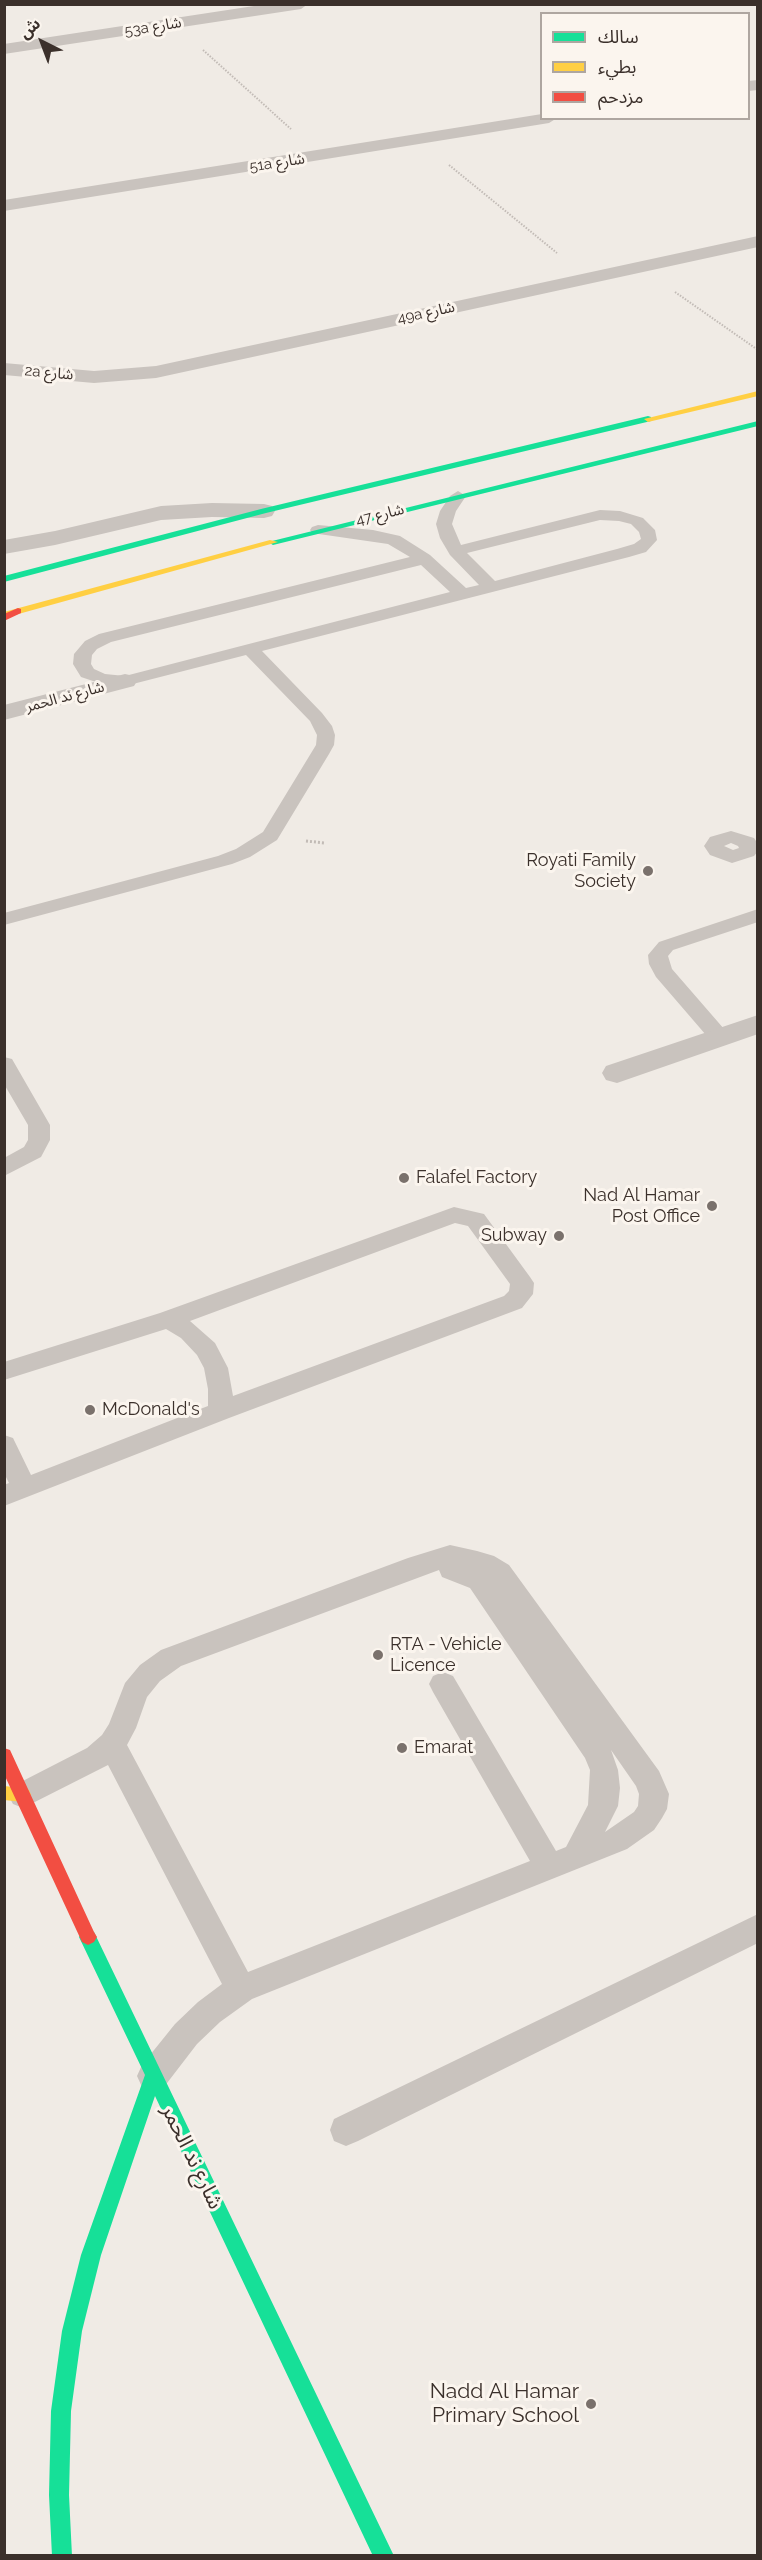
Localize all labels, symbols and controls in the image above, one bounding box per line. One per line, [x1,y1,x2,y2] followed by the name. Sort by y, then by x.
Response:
[12,12,72,72] north arrow
[540,12,750,120] legend
[15,14,44,43] text: ش
[123,14,183,40] street label: 53a شارع
[598,26,639,47] text: سالك
[598,56,636,77] text: بطيء
[598,86,643,107] text: مزدحم
[248,150,306,176] street label: 51a شارع
[396,298,456,328] street label: 49a شارع
[24,362,74,384] street label: 2a شارع
[354,500,406,530] street label: شارع 47
[24,678,106,716] street label: شارع ند الحمر
[526,850,636,892] place label: Royati Family Society
[641,864,655,878] marker: Royati Family Society
[416,1167,537,1189] place label: Falafel Factory
[397,1171,411,1185] marker: Falafel Factory
[583,1185,700,1228] place label: Nad Al Hamar Post Office
[705,1199,719,1213] marker: Nad Al Hamar Post Office
[481,1225,547,1247] place label: Subway
[552,1229,566,1243] marker: Subway
[102,1399,200,1421] place label: McDonald's
[83,1403,97,1417] marker: McDonald's
[390,1634,502,1676] place label: RTA - Vehicle Licence
[371,1648,385,1662] marker: RTA - Vehicle Licence
[414,1737,473,1759] place label: Emarat
[395,1741,409,1755] marker: Emarat
[156,2101,228,2213] street label: شارع ند الحمر
[430,2379,579,2429] place label: Nadd Al Hamar Primary School
[584,2397,598,2411] marker: Nadd Al Hamar Primary School

